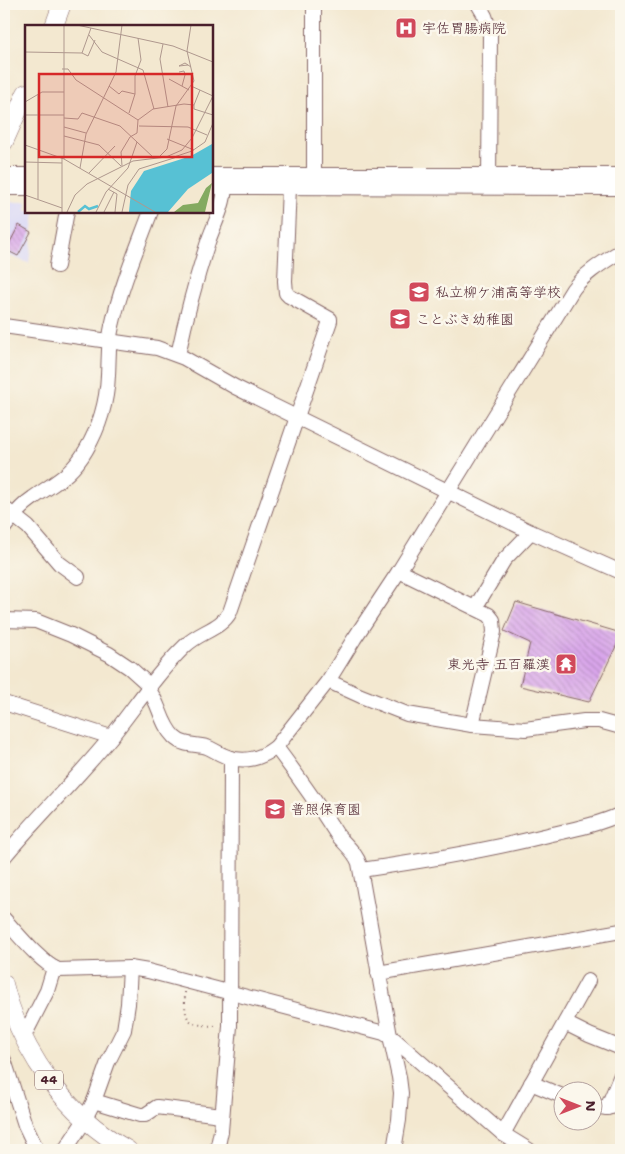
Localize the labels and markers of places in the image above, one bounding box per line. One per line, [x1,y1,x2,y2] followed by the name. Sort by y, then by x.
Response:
[394,16,418,40] hospital icon: 宇佐胃腸病院
[422,19,506,37] place label: 宇佐胃腸病院
[407,280,431,304] school or university icon: 私立柳ケ浦高等学校
[435,283,561,301] place label: 私立柳ケ浦高等学校
[388,307,412,331] school or university icon: ことぶき幼稚園
[416,310,514,328] place label: ことぶき幼稚園
[554,652,578,676] temple icon: 東光寺 五百羅漢
[447,655,550,673] place label: 東光寺 五百羅漢
[263,797,287,821] school or university icon: 普照保育園
[291,800,361,818] place label: 普照保育園

